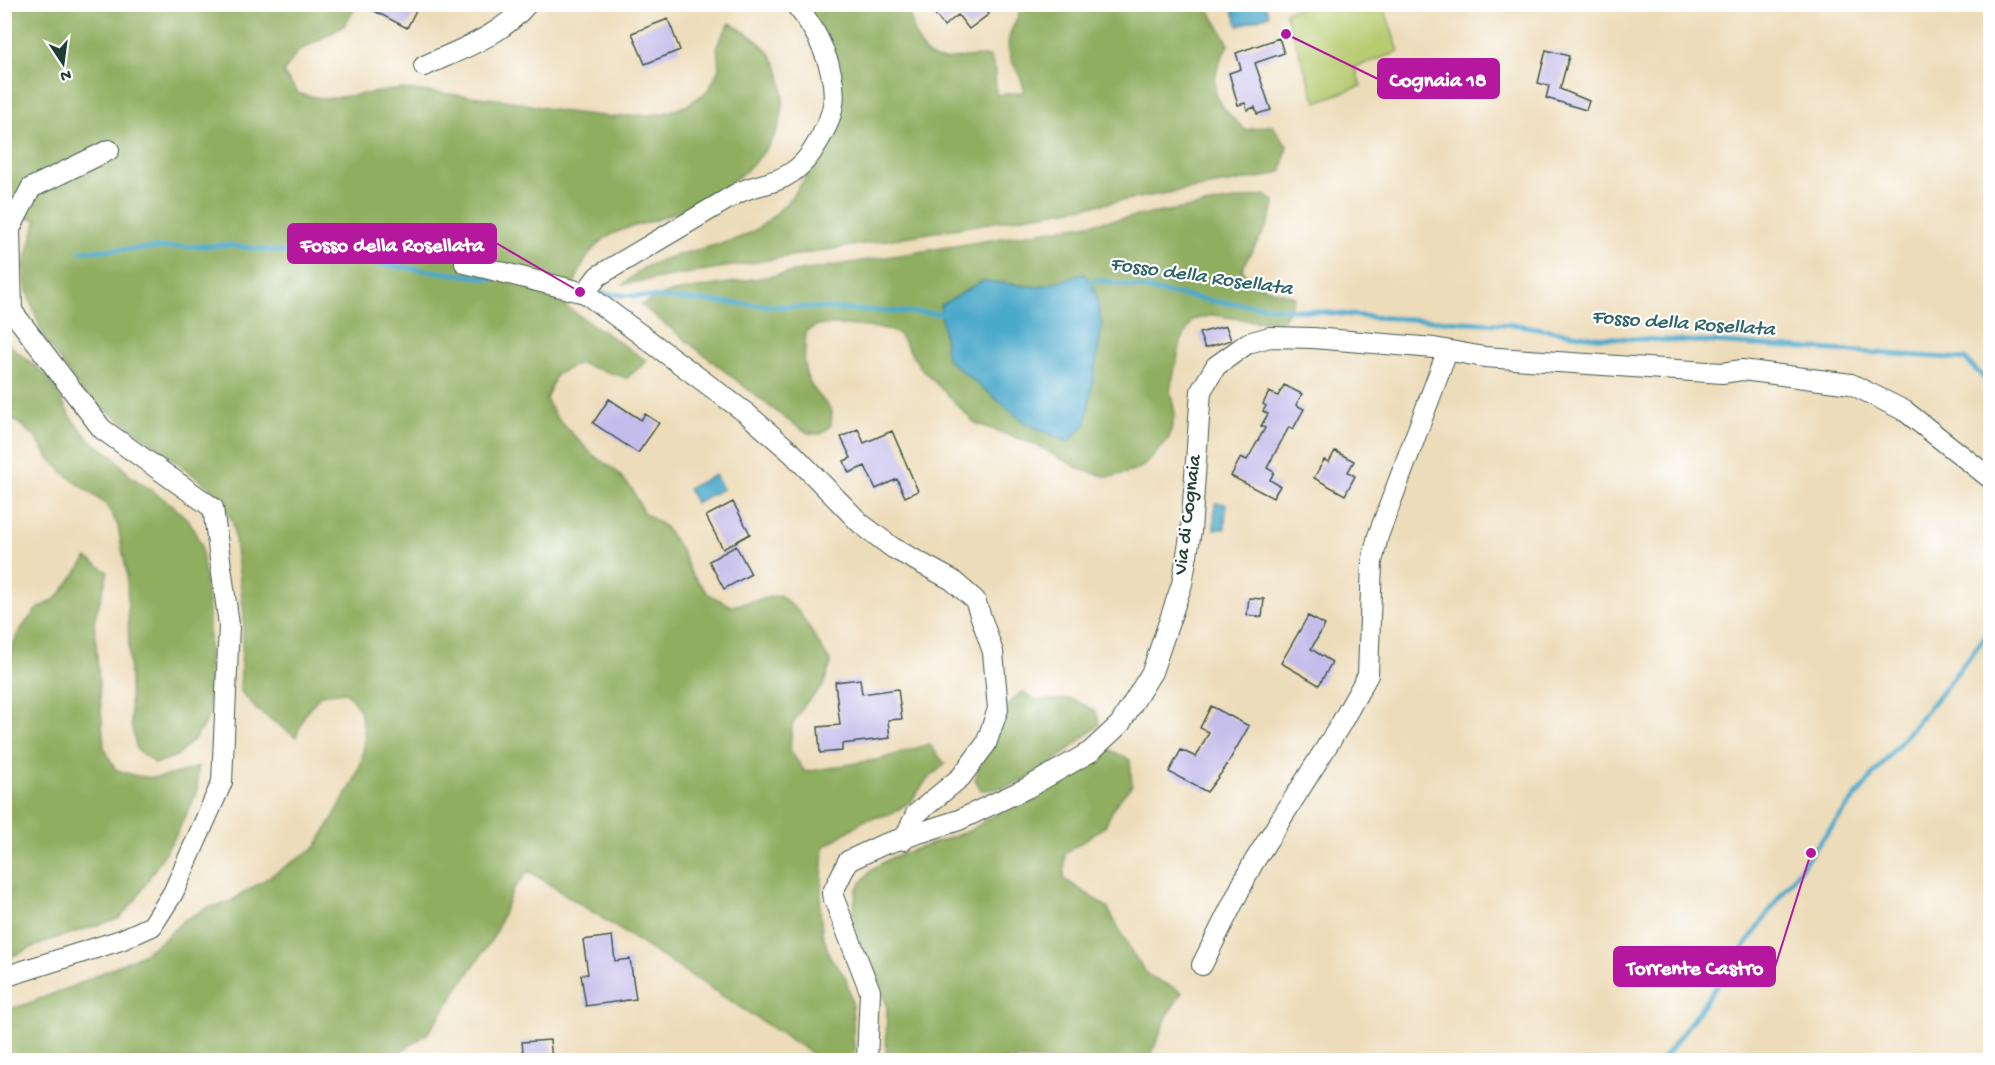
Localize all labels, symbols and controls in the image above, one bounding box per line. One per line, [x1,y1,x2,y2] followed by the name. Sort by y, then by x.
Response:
[33,33,93,93] north arrow
[1378,59,1499,98] callout: Cognaia 18
[58,64,73,85] text: N
[1388,70,1487,95] text: Cognaia 18
[288,224,496,263] callout: Fosso della Rosellata
[299,235,485,260] text: Fosso della Rosellata
[1108,253,1295,303] water label: Fosso della Rosellata
[1591,306,1777,344] water label: Fosso della Rosellata
[1170,453,1208,577] street label: Via di Cognaia
[1614,947,1775,986] callout: Torrente Castro
[1625,958,1763,983] text: Torrente Castro

